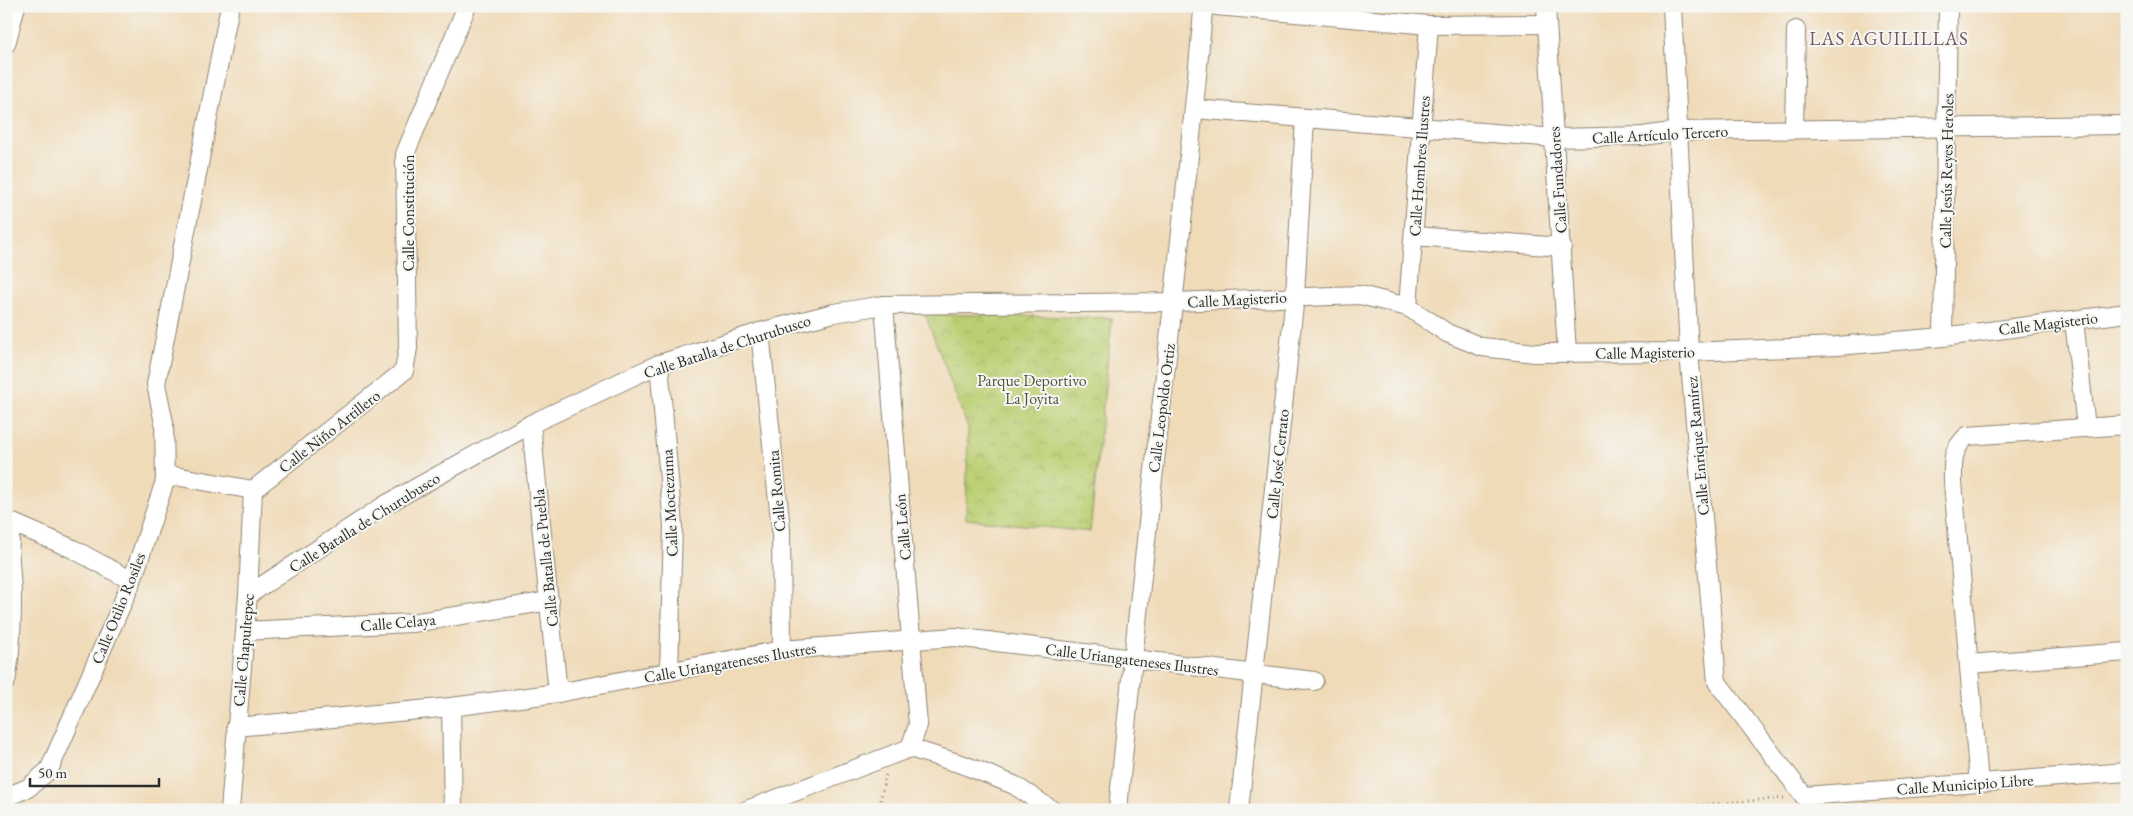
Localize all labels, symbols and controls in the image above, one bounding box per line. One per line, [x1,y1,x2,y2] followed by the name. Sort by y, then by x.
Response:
[1809,26,1969,51] district label: LAS AGUILILLAS
[1935,93,1958,249] street label: Calle Jesús Reyes Heroles
[1404,95,1435,237] street label: Calle Hombres Ilustres
[1591,120,1729,149] street label: Calle Artículo Tercero
[1543,126,1572,234] street label: Calle Fundadores
[398,154,419,271] street label: Calle Constitución
[1187,286,1288,313] street label: Calle Magisterio
[1997,307,2099,340] street label: Calle Magisterio
[641,309,814,383] street label: Calle Batalla de Churubusco
[1595,341,1695,364] street label: Calle Magisterio
[1143,342,1180,474] street label: Calle Leopoldo Ortiz
[977,370,1087,409] park label: Parque Deportivo La Joyita
[1681,376,1714,516] street label: Calle Enrique Ramírez
[274,385,385,478] street label: Calle Niño Artillero
[1261,408,1294,520] street label: Calle José Cerrato
[656,448,683,557] street label: Calle Moctezuma
[762,449,791,533] street label: Calle Romita
[285,467,444,578] street label: Calle Batalla de Churubusco
[528,487,563,628] street label: Calle Batalla de Puebla
[889,492,916,561] street label: Calle León
[87,549,150,667] street label: Calle Otilio Rosiles
[228,593,259,708] street label: Calle Chapultepec
[359,609,437,636] street label: Calle Celaya
[642,637,818,688] street label: Calle Uriangateneses Ilustres
[1044,638,1220,681] street label: Calle Uriangateneses Ilustres
[30,756,159,788] scale bar
[38,763,67,782] text: 50 m
[1896,769,2034,800] street label: Calle Municipio Libre

